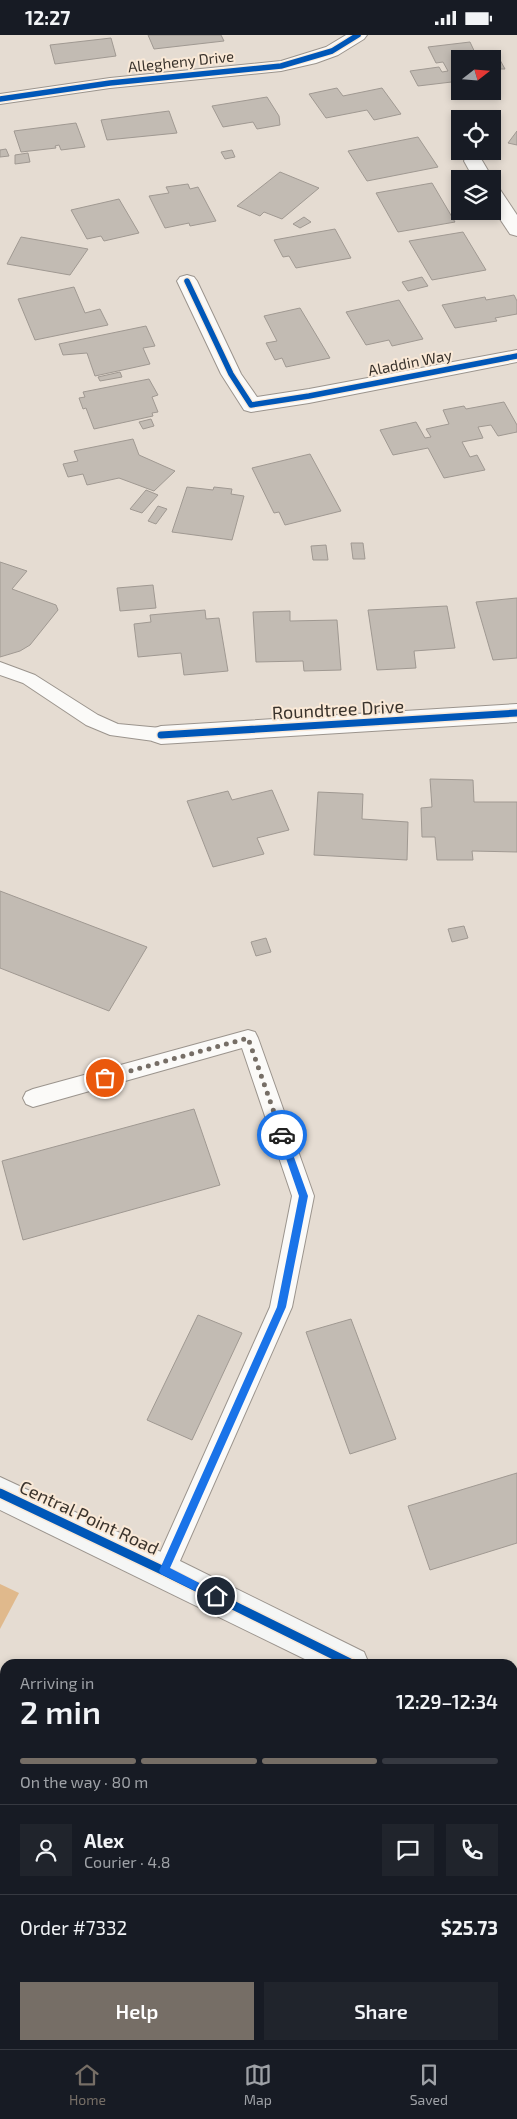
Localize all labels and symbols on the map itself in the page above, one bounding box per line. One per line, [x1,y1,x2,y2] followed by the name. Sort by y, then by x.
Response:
[127,46,235,76] street label: Allegheny Drive
[451,50,501,100] north arrow
[366,345,453,379] street label: Aladdin Way
[271,695,405,723] street label: Roundtree Drive
[84,1057,126,1099] pin
[257,1110,307,1160] courier
[16,1475,163,1559] street label: Central Point Road
[195,1575,237,1617] pin

